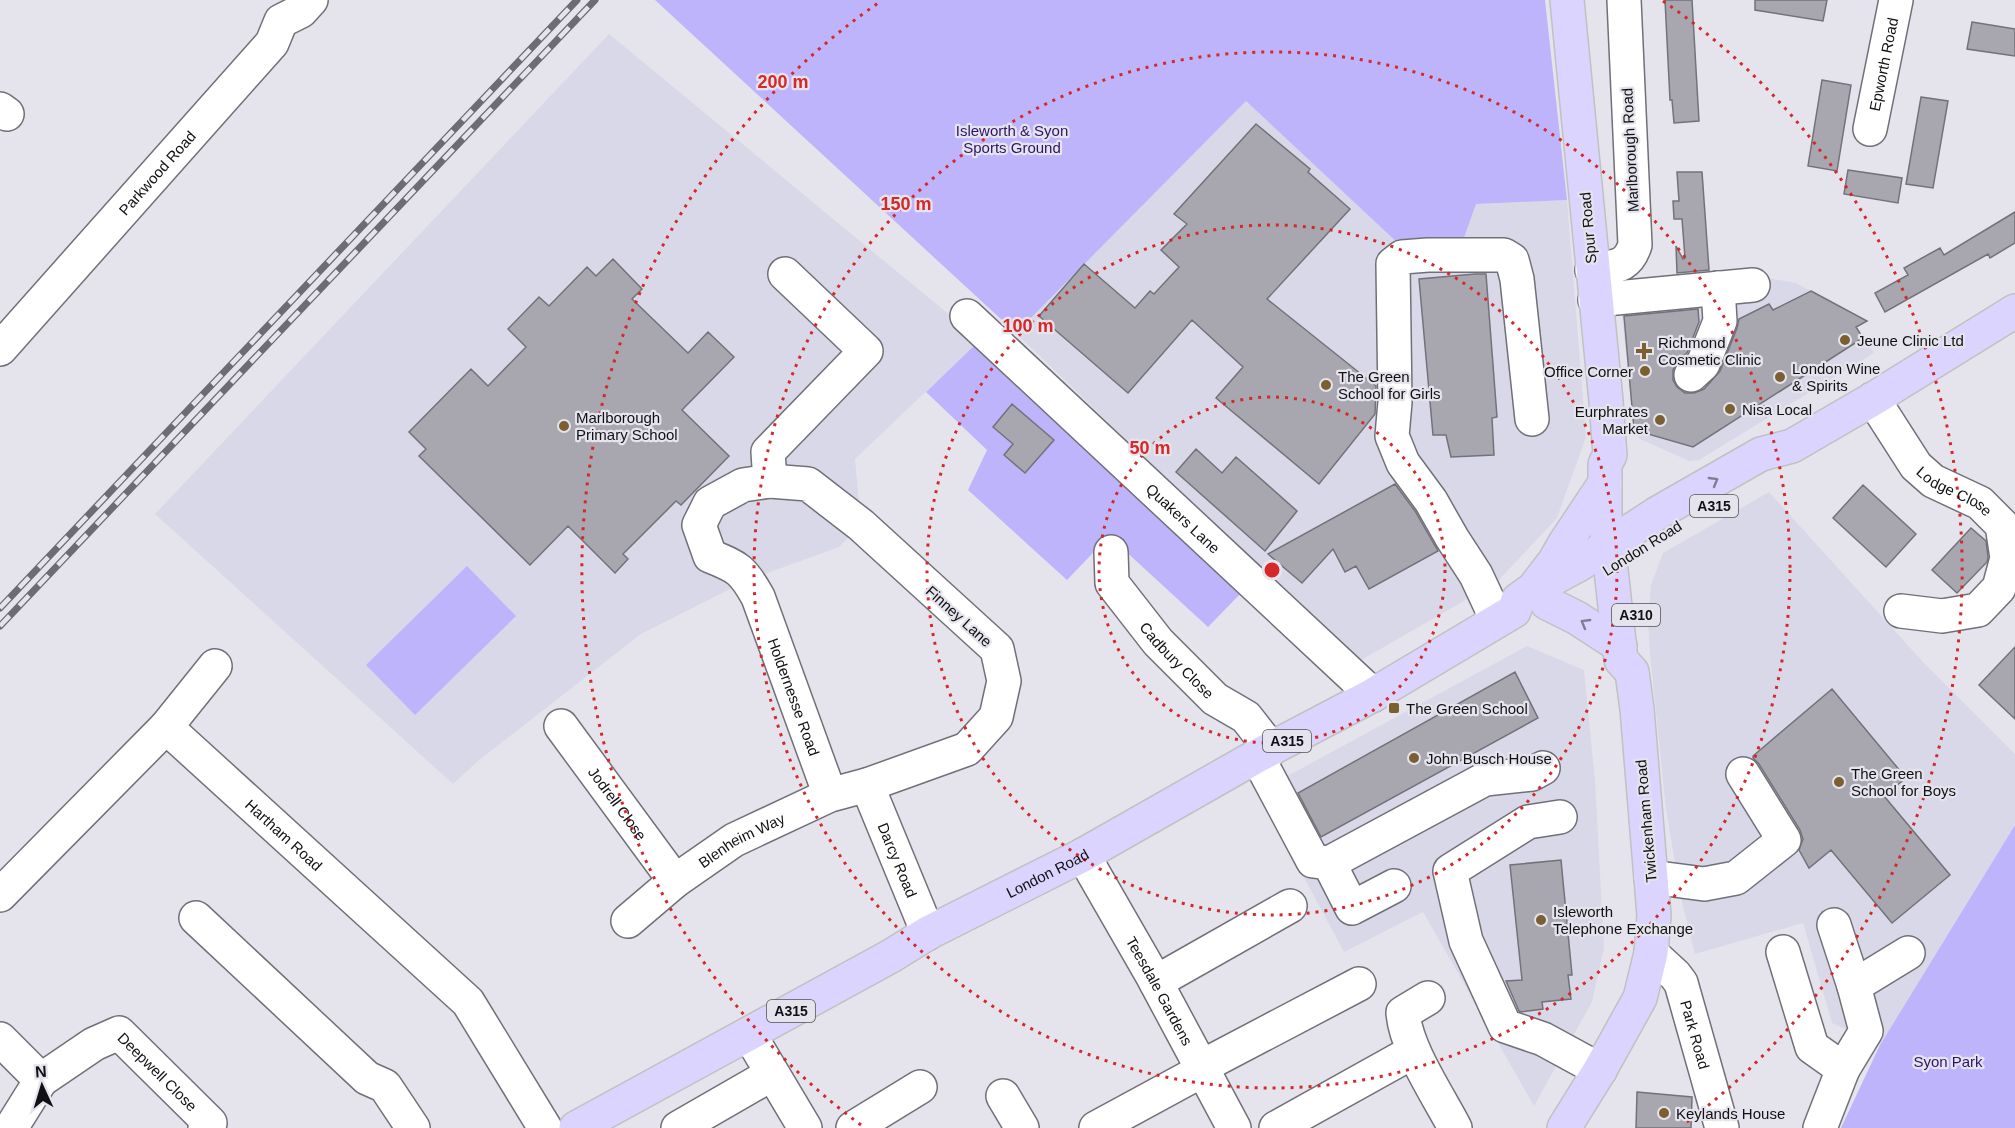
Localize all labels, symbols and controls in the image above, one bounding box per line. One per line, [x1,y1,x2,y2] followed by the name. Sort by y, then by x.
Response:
[1865,16,1901,113] street label: Epworth Road
[757,72,809,92] text: 200 m
[1618,88,1642,212] street label: Marlborough Road
[956,122,1068,156] park label: Isleworth & Syon Sports Ground
[115,127,199,218] street label: Parkwood Road
[1576,192,1600,264] street label: Spur Road
[880,194,932,214] text: 150 m
[1002,316,1054,336] text: 100 m
[1857,332,1964,349] place label: Jeune Clinic Ltd
[1838,333,1852,347] marker: Jeune Clinic Ltd
[1658,334,1762,368] place label: Richmond Cosmetic Clinic
[1635,342,1653,360] marker: Richmond Cosmetic Clinic
[1792,360,1880,394] place label: London Wine & Spirits
[1544,363,1633,380] place label: Office Corner
[1638,364,1652,378] marker: Office Corner
[1338,368,1441,402] place label: The Green School for Girls
[1773,370,1787,384] marker: London Wine & Spirits
[1319,378,1333,392] marker: The Green School for Girls
[1742,401,1812,418] place label: Nisa Local
[1723,402,1737,416] marker: Nisa Local
[1575,403,1649,437] place label: Eurphrates Market
[576,409,678,443] place label: Marlborough Primary School
[1653,413,1667,427] marker: Eurphrates Market
[557,419,571,433] marker: Marlborough Primary School
[1129,438,1171,458] text: 50 m
[1914,462,1996,519] street label: Lodge Close
[1708,477,1718,488] one-way arrow
[1143,480,1224,556] street label: Quakers Lane
[1690,495,1738,517] road number: A315
[1599,517,1685,579] street label: London Road
[1262,560,1282,580] centre of rings
[923,582,995,650] street label: Finney Lane
[1612,604,1660,626] road number: A310
[1137,618,1218,702] street label: Cadbury Close
[1581,618,1591,630] one-way arrow
[765,635,824,758] street label: Holdernesse Road
[1406,700,1528,717] place label: The Green School
[1387,701,1401,715] marker: The Green School
[1263,730,1311,752] road number: A315
[1426,750,1552,767] place label: John Busch House
[1407,751,1421,765] marker: John Busch House
[1632,759,1660,883] street label: Twickenham Road
[585,763,650,843] street label: Jodrell Close
[1851,765,1956,799] place label: The Green School for Boys
[1832,775,1846,789] marker: The Green School for Boys
[242,795,326,874] street label: Hartham Road
[695,809,787,871] street label: Blenheim Way
[875,820,921,900] street label: Darcy Road
[1003,845,1092,901] street label: London Road
[1553,903,1693,937] place label: Isleworth Telephone Exchange
[1534,913,1548,927] marker: Isleworth Telephone Exchange
[1123,933,1197,1048] street label: Teesdale Gardens
[1678,998,1713,1071] street label: Park Road
[767,1000,815,1022] road number: A315
[115,1029,201,1114] street label: Deepwell Close
[1913,1053,1983,1070] park label: Syon Park
[12,1056,72,1116] north arrow
[35,1063,47,1080] text: N
[1676,1105,1785,1122] place label: Keylands House
[1657,1106,1671,1120] marker: Keylands House

